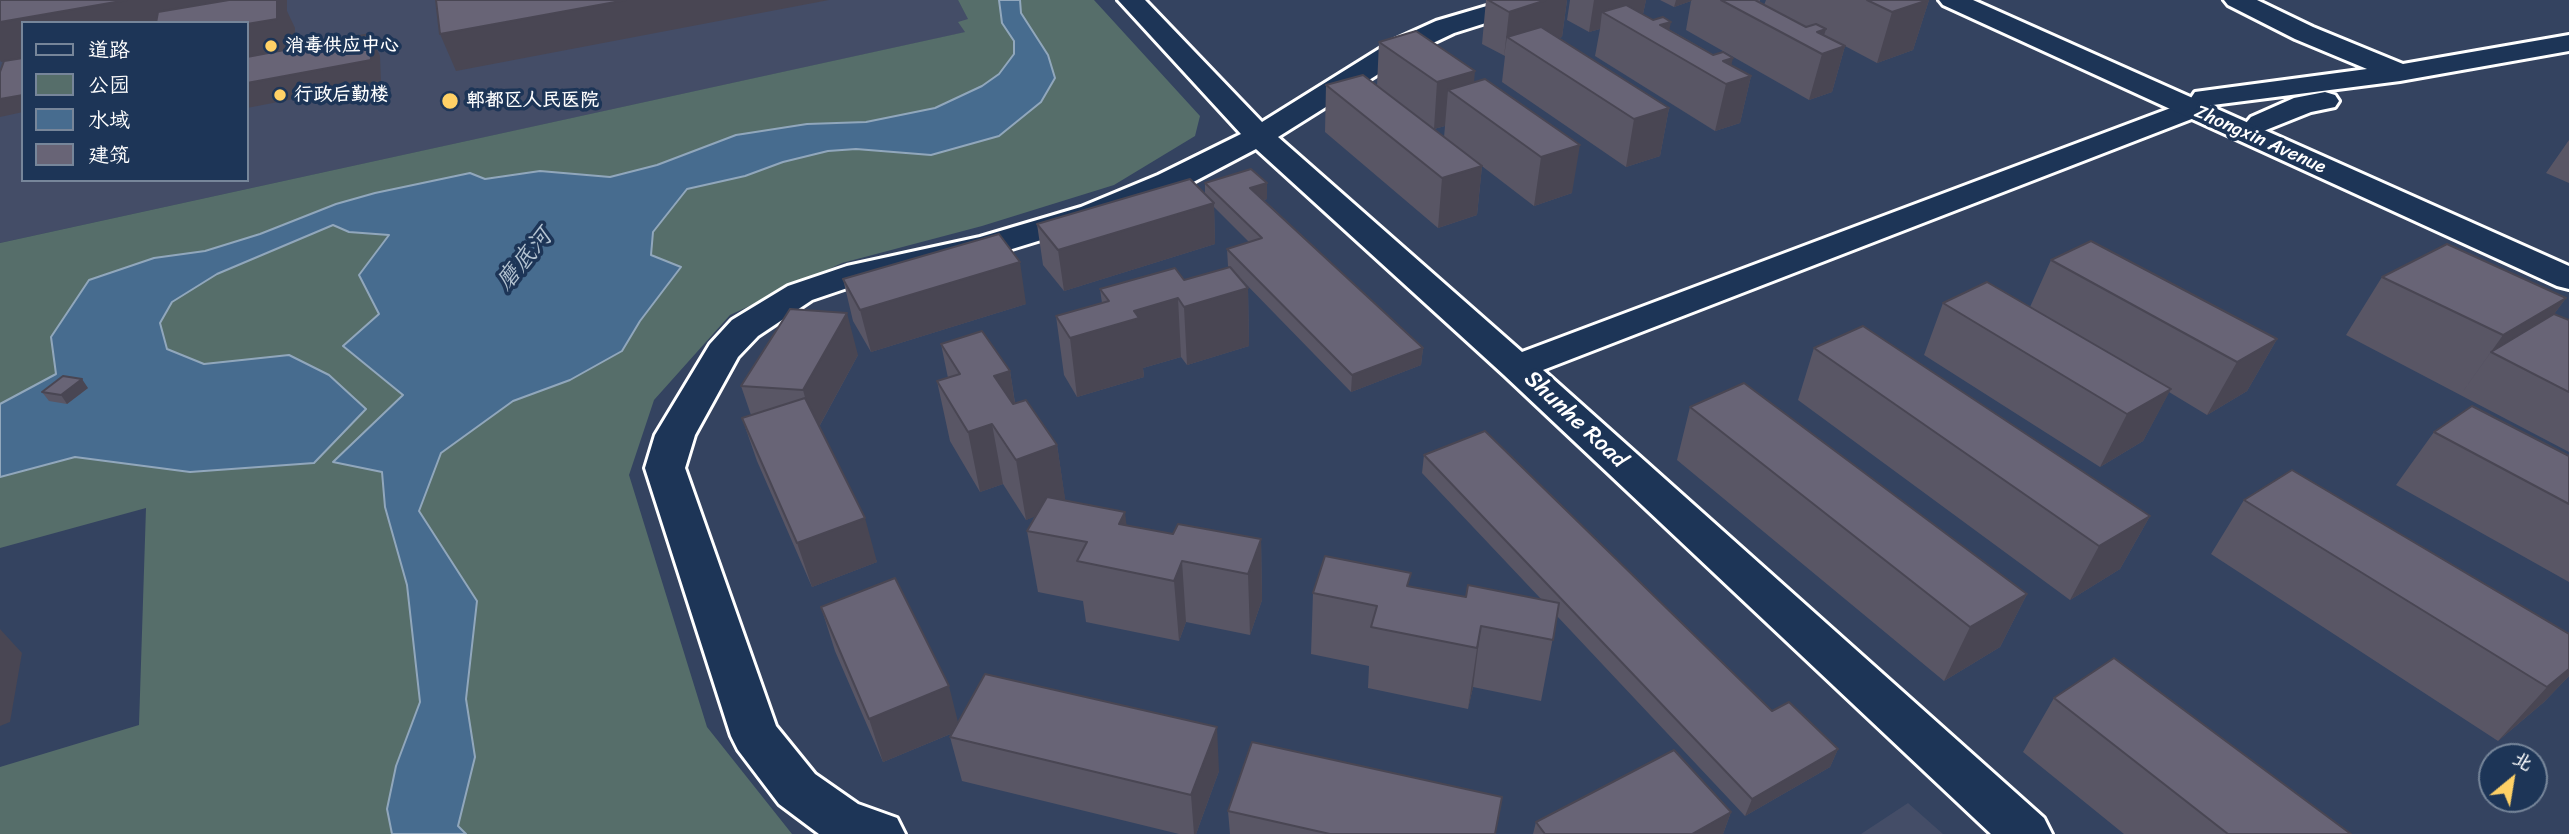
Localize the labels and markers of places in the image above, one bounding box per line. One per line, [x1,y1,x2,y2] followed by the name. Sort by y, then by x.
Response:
[285,35,399,57] place label: 消毒供应中心
[263,38,279,54] marker: 消毒供应中心
[294,84,389,106] place label: 行政后勤楼
[272,87,288,103] marker: 行政后勤楼
[466,90,599,112] place label: 郫都区人民医院
[440,91,460,111] marker: 郫都区人民医院

